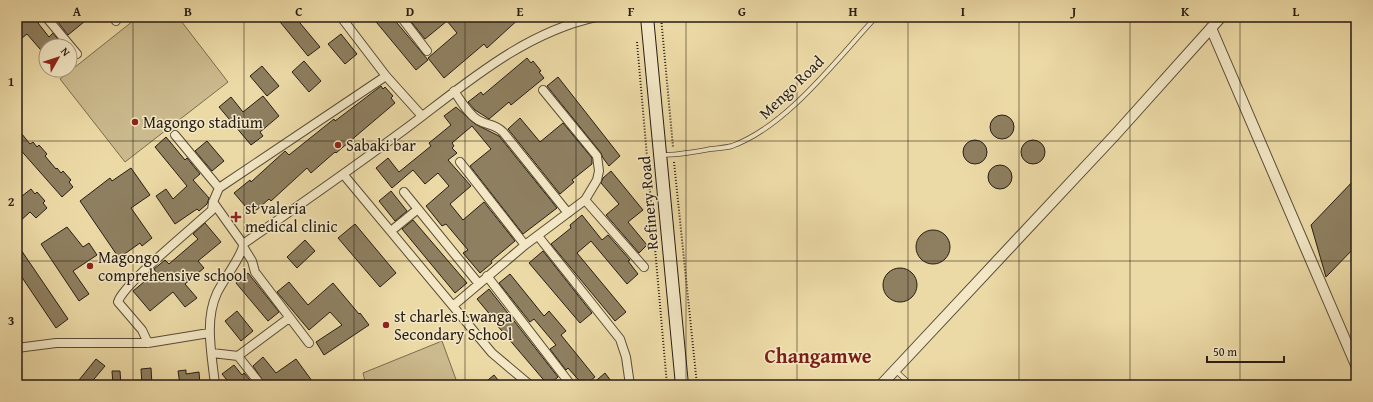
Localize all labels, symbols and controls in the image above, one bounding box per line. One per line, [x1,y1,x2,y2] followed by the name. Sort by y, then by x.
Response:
[73,2,82,21] text: A
[184,2,192,21] text: B
[295,2,303,21] text: C
[406,2,414,21] text: D
[517,2,524,21] text: E
[628,2,635,21] text: F
[738,2,746,21] text: G
[848,2,858,21] text: H
[961,2,965,21] text: I
[1070,2,1077,21] text: J
[1181,2,1190,21] text: K
[1293,2,1300,21] text: L
[38,38,78,78] north arrow
[57,44,75,60] text: N
[753,49,829,124] street label: Mengo Road
[8,72,14,91] text: 1
[143,110,263,134] place label: Magongo stadium
[130,117,140,127] marker: Magongo stadium
[346,133,416,157] place label: Sabaki bar
[333,140,343,150] marker: Sabaki bar
[632,154,664,251] street label: Refinery Road
[8,192,15,211] text: 2
[245,196,338,238] place label: st valeria medical clinic
[230,211,242,223] marker: st valeria medical clinic
[98,245,247,287] place label: Magongo comprehensive school
[85,261,95,271] marker: Magongo comprehensive school
[394,304,513,346] place label: st charles Lwanga Secondary School
[8,311,14,330] text: 3
[381,320,391,330] marker: st charles Lwanga Secondary School
[1207,338,1284,364] scale bar
[765,341,872,370] district label: Changamwe
[1213,343,1237,360] text: 50 m

